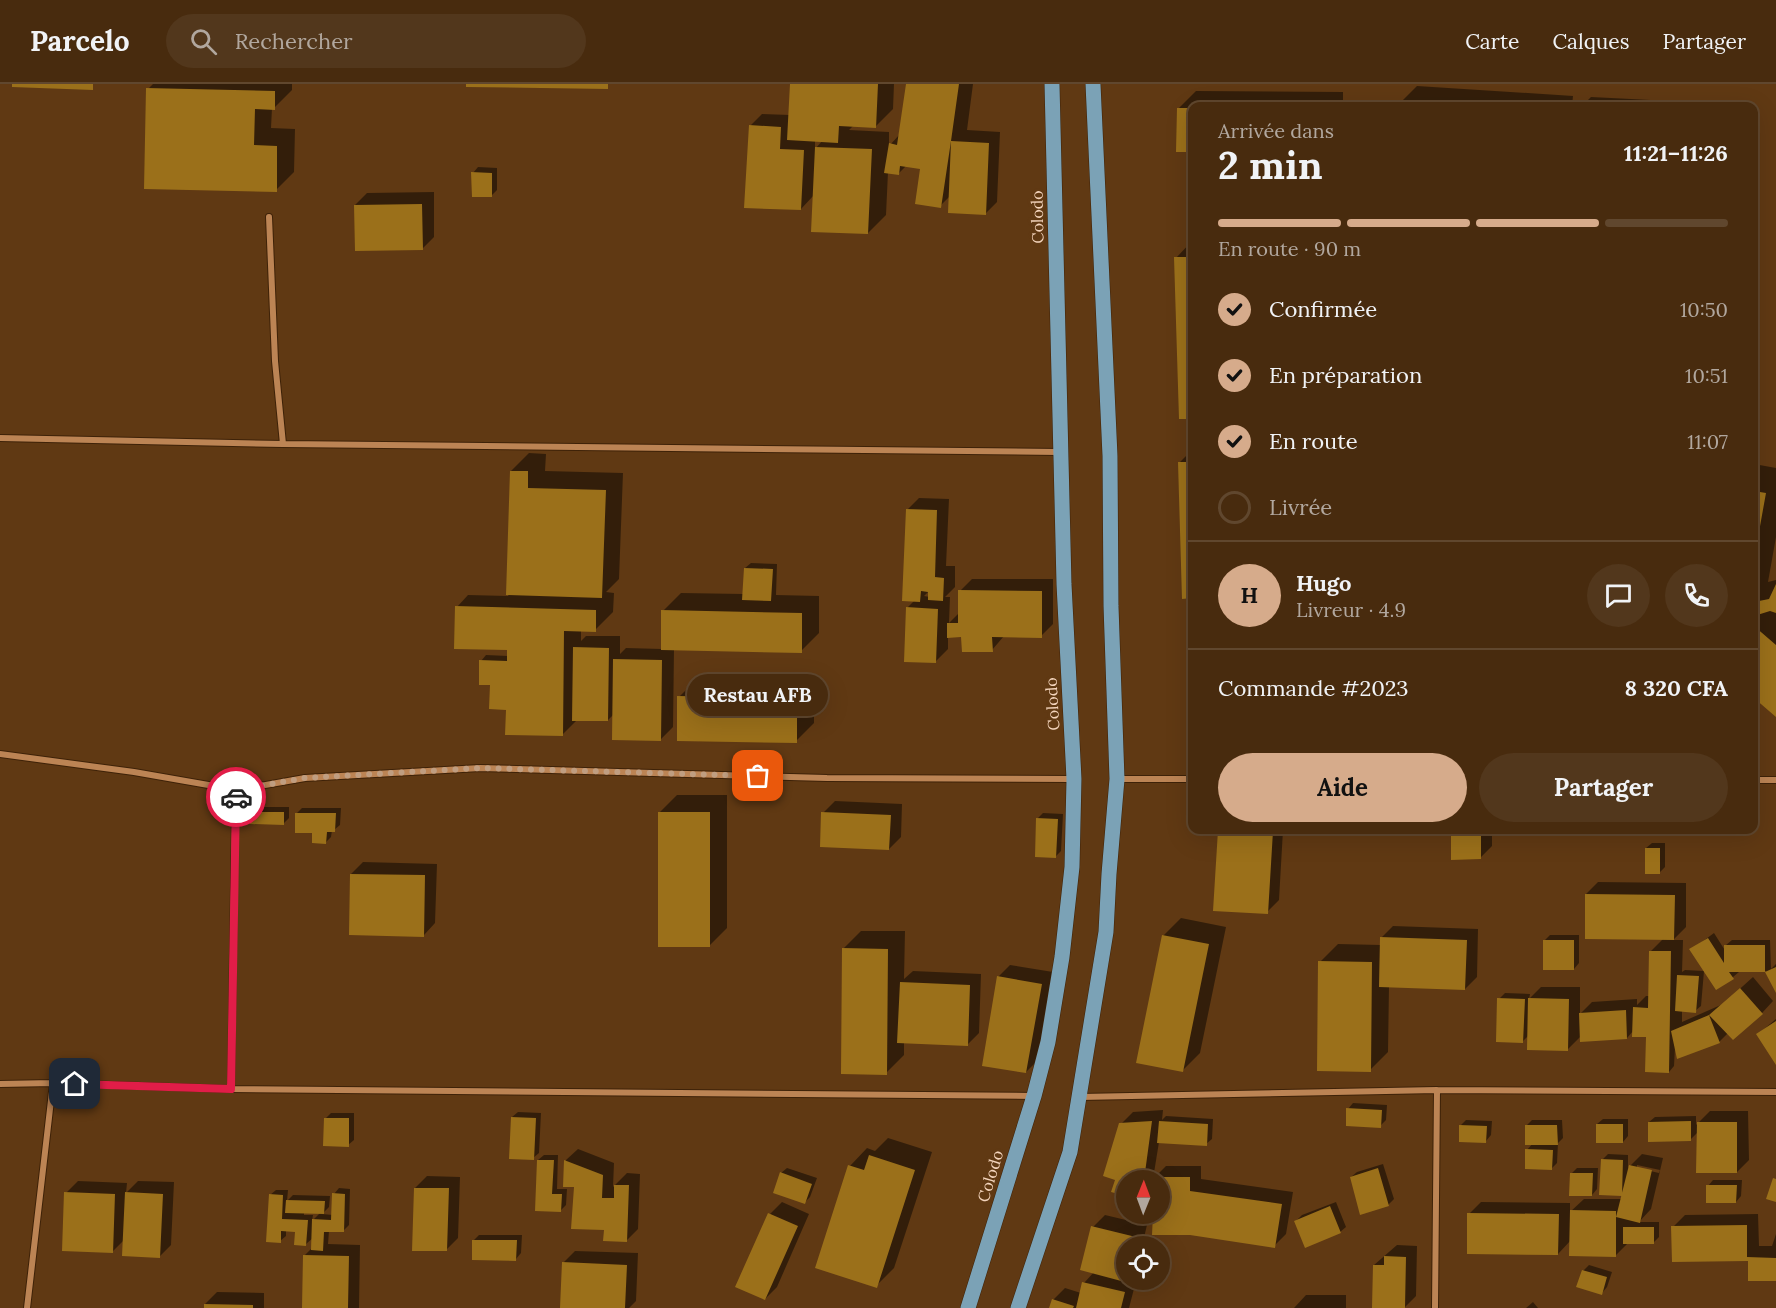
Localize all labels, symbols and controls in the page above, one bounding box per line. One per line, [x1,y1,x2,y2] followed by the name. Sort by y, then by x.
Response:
[166,14,586,68] search box
[30,23,130,59] text: Parcelo
[187,25,220,58] icon: search
[235,27,353,55] text: Rechercher
[1465,28,1519,55] text: Carte
[1552,28,1629,55] text: Calques
[1662,28,1746,55] text: Partager
[1218,118,1334,143] text: Arrivée dans
[1624,139,1728,167] text: 11:21–11:26
[1218,140,1323,190] text: 2 min
[1027,190,1047,244] street label: Colodo
[1218,236,1361,261] text: En route · 90 m
[1218,293,1251,326] icon: check
[1269,295,1377,323] text: Confirmée
[1680,297,1728,322] text: 10:50
[1218,359,1251,392] icon: check
[1269,361,1422,389] text: En préparation
[1685,363,1728,388] text: 10:51
[1218,425,1251,458] icon: check
[1269,427,1358,455] text: En route
[1687,429,1728,454] text: 11:07
[1269,493,1332,521] text: Livrée
[1587,564,1650,627] button: chat
[1665,564,1728,627] button: phone
[1296,569,1351,597] text: Hugo
[1241,581,1258,609] text: H
[1296,597,1406,622] text: Livreur · 4.9
[688,674,828,716] callout: Restau AFB
[1218,674,1408,702] text: Commande #2023
[1625,674,1728,702] text: 8 320 CFA
[1041,677,1063,731] street label: Colodo
[703,682,812,707] text: Restau AFB
[732,750,783,801] pin
[1218,753,1467,822] button: Aide
[1479,753,1728,822] button: Partager
[741,759,774,792] icon: bag
[206,767,266,827] courier
[220,781,253,814] icon: car
[49,1058,100,1109] pin
[58,1067,91,1100] icon: home
[973,1148,1007,1204] street label: Colodo
[1116,1170,1170,1224] north arrow
[1116,1170,1170,1290] map controls
[1116,1236,1170,1290] button: locate

